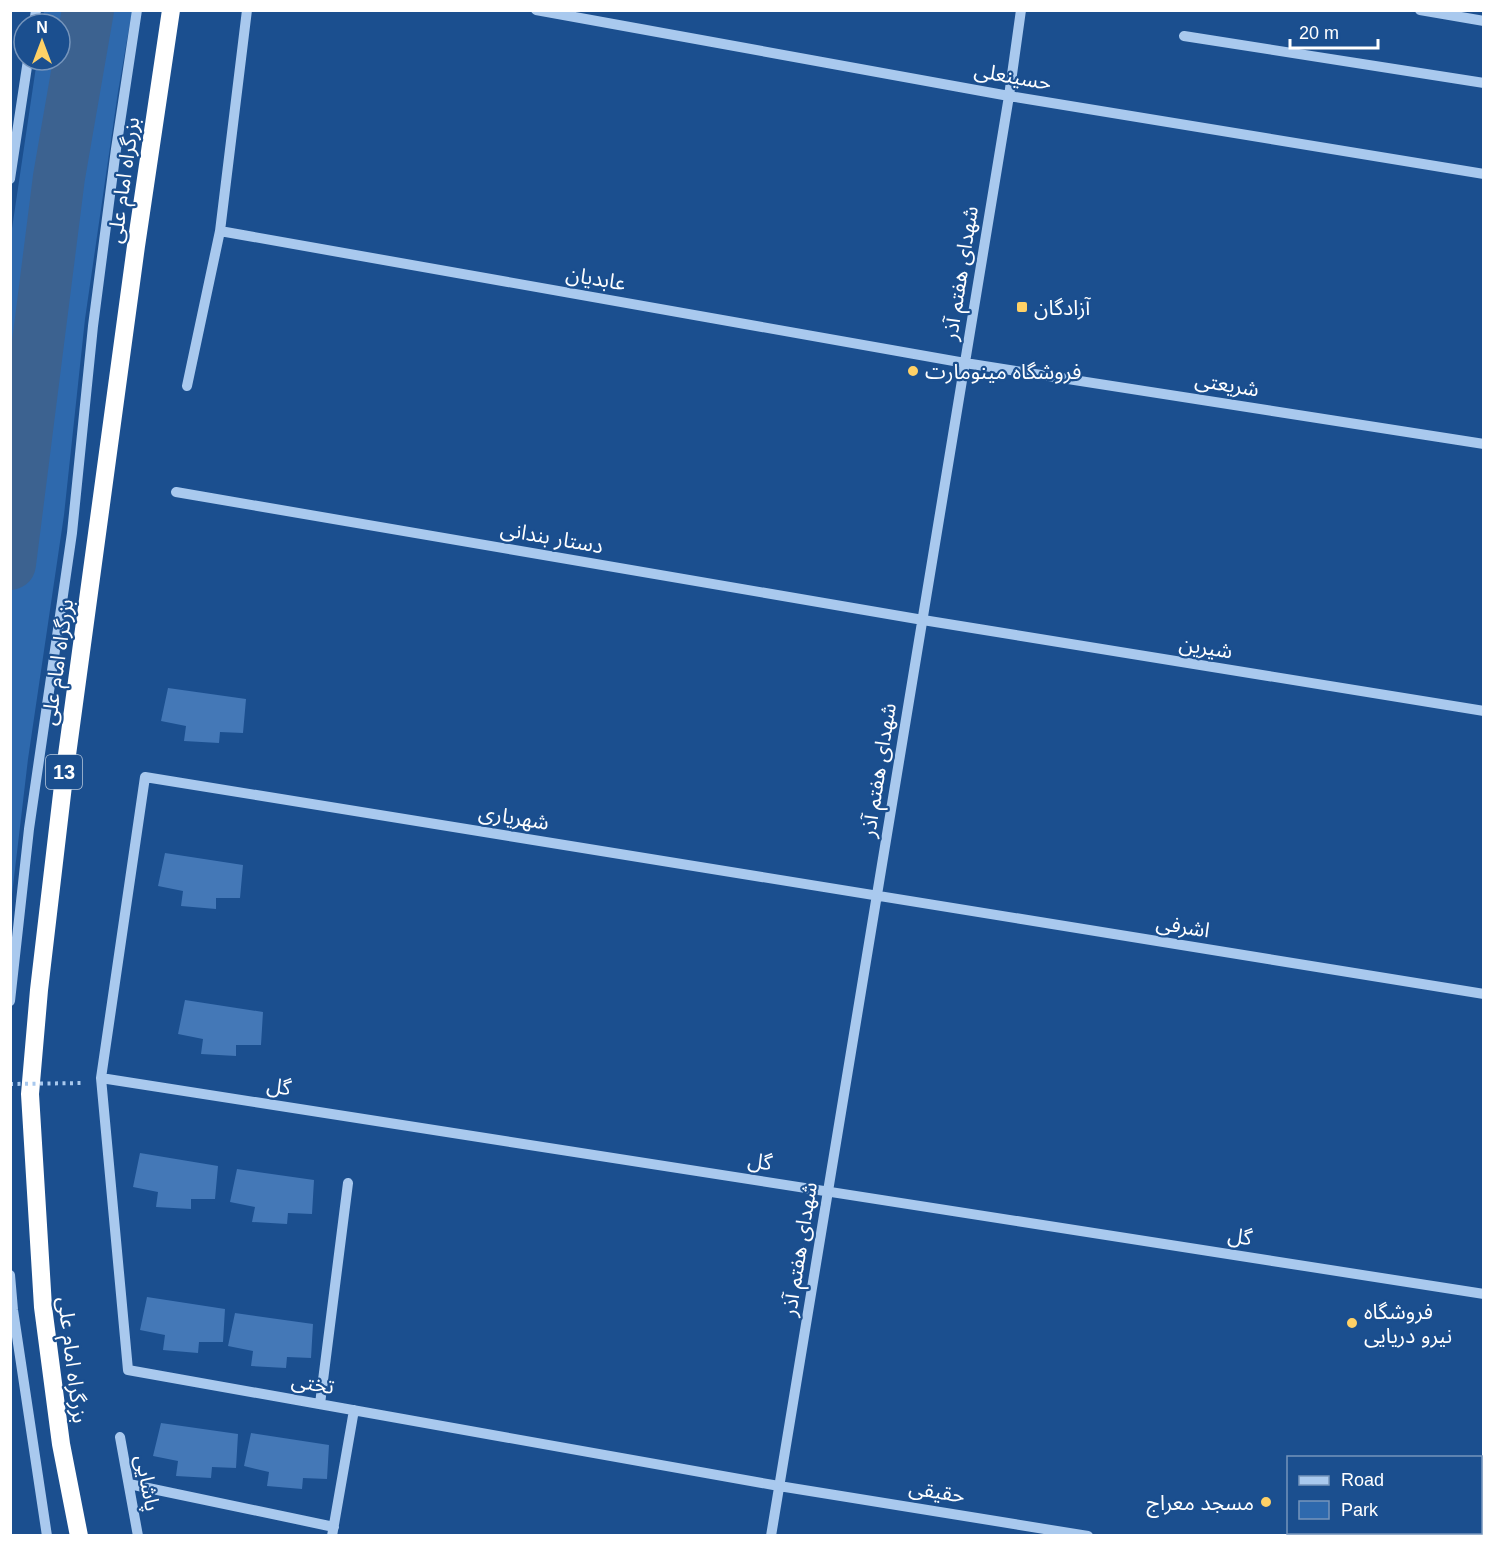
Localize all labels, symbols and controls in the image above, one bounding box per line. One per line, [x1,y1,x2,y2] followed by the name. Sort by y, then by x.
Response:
[12,12,72,72] north arrow
[1290,12,1378,50] scale bar
[36,19,48,36] text: N
[1299,23,1339,43] text: 20 m
[972,58,1053,95] street label: حسینعلی
[103,115,148,245] street label: بزرگراه امام علی
[938,204,986,343] street label: شهدای هفتم آذر
[564,261,628,296] street label: عابدیان
[1034,296,1091,320] place label: آزادگان
[1015,300,1029,314] marker: آزادگان
[925,360,1081,384] place label: فروشگاه مینومارت
[906,364,920,378] marker: فروشگاه مینومارت
[1193,368,1261,401] street label: شریعتی
[499,517,605,558] street label: دستار بندانی
[37,597,82,727] street label: بزرگراه امام علی
[1178,631,1234,664] street label: شیرین
[856,701,904,840] street label: شهدای هفتم آذر
[46,755,82,789] road number: 13
[477,800,551,835] street label: شهریاری
[1154,910,1211,943] street label: اشرفی
[265,1073,293,1100] street label: گل
[746,1148,774,1175] street label: گل
[777,1180,825,1319] street label: شهدای هفتم آذر
[1226,1223,1254,1250] street label: گل
[49,1296,92,1425] street label: بزرگراه امام علی
[1364,1300,1452,1348] place label: فروشگاه نیرو دریایی
[1345,1316,1359,1330] marker: فروشگاه نیرو دریایی
[290,1368,336,1399] street label: تختی
[129,1453,165,1513] street label: پاشایی
[1287,1456,1482,1534] legend
[1341,1470,1384,1490] text: Road
[907,1475,967,1508] street label: حقیقی
[1147,1491,1254,1518] place label: مسجد معراج
[1259,1495,1273,1509] marker: مسجد معراج
[1341,1500,1379,1520] text: Park

